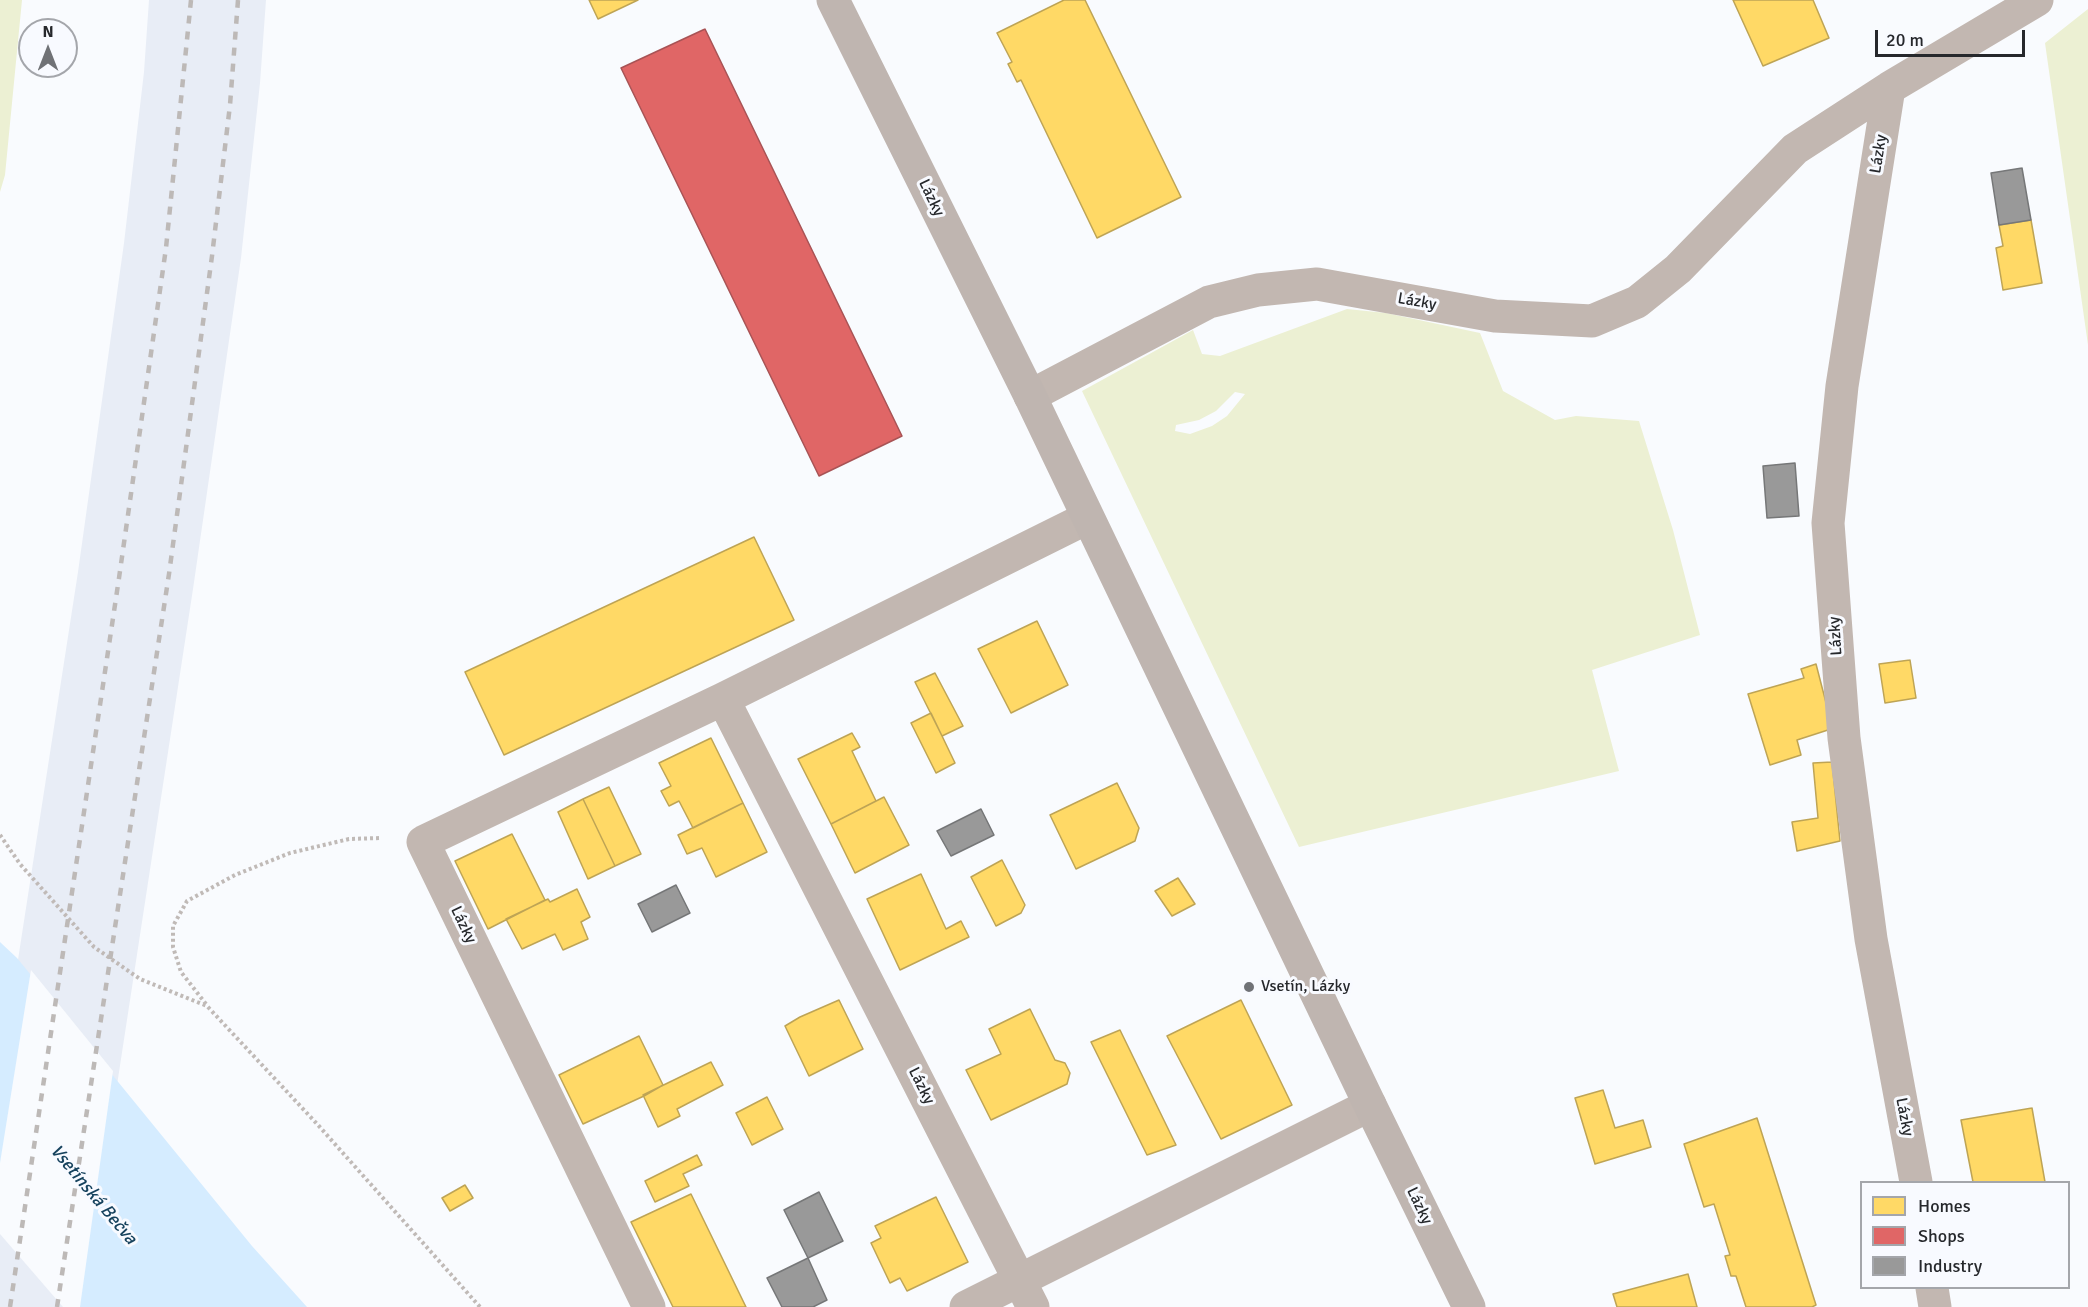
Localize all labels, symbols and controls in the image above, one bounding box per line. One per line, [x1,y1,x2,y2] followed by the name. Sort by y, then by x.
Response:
[18,18,78,78] north arrow
[1878,18,2028,56] scale bar
[42,22,54,42] text: N
[1886,29,1924,51] text: 20 m
[1866,133,1892,175] street label: Lázky
[914,176,948,220] street label: Lázky
[1396,289,1438,315] street label: Lázky
[1825,616,1847,656] street label: Lázky
[446,903,480,947] street label: Lázky
[1261,977,1350,997] place label: Vsetín, Lázky
[1242,980,1256,994] marker: Vsetín, Lázky
[904,1064,938,1108] street label: Lázky
[1891,1096,1917,1138] street label: Lázky
[45,1141,141,1249] water label: Vsetínská Bečva
[1860,1181,2070,1289] legend
[1402,1184,1436,1228] street label: Lázky
[1918,1195,1971,1217] text: Homes
[1918,1225,1965,1247] text: Shops
[1918,1255,1982,1277] text: Industry

